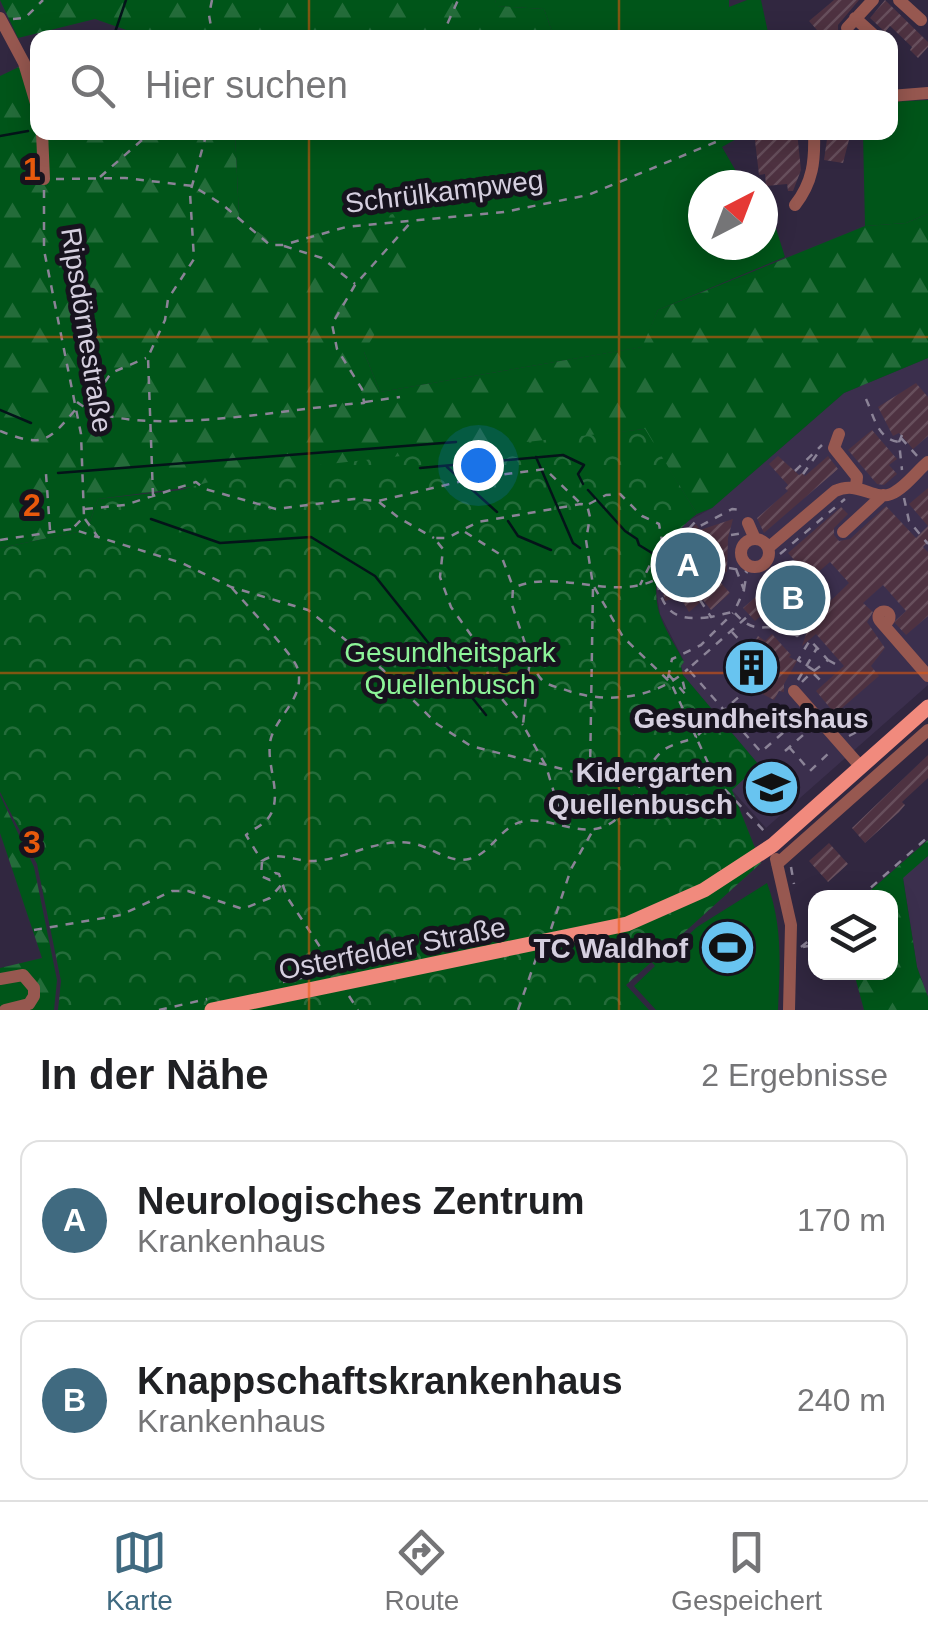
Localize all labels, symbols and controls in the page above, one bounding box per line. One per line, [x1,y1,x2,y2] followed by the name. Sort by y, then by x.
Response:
[30,30,898,140] search box
[65,58,120,113] icon: search
[145,64,348,106] text: Hier suchen
[23,151,41,187] text: 1
[343,164,545,219] street label: Schrülkampweg
[688,170,778,260] north arrow
[55,225,118,435] street label: Ripsdörnestraße
[453,440,504,491] your location
[23,487,41,523] text: 2
[656,528,720,602] pin: A
[760,560,826,636] pin: B
[344,637,557,700] park label: Gesundheitspark Quellenbusch
[721,637,781,697] building icon: Gesundheitshaus
[634,703,868,734] place label: Gesundheitshaus
[548,757,733,820] place label: Kidergarten Quellenbusch
[742,758,802,818] school or university icon: Kidergarten Quellenbusch
[23,824,41,860] text: 3
[808,890,898,980] map controls
[808,890,898,980] button: layers
[276,911,508,986] street label: Osterfelder Straße
[697,918,757,978] sports icon: TC Waldhof
[534,933,689,964] place label: TC Waldhof
[40,1051,269,1098] text: In der Nähe
[701,1057,888,1093] text: 2 Ergebnisse
[137,1180,585,1222] text: Neurologisches Zentrum
[63,1202,86,1238] text: A
[797,1202,886,1238] text: 170 m
[137,1223,326,1259] text: Krankenhaus
[137,1360,623,1402] text: Knappschaftskrankenhaus
[63,1382,86,1418] text: B
[797,1382,886,1418] text: 240 m
[137,1403,326,1439] text: Krankenhaus
[106,1525,173,1617] tab: Karte
[385,1525,459,1617] tab: Route
[671,1525,822,1617] tab: Gespeichert

